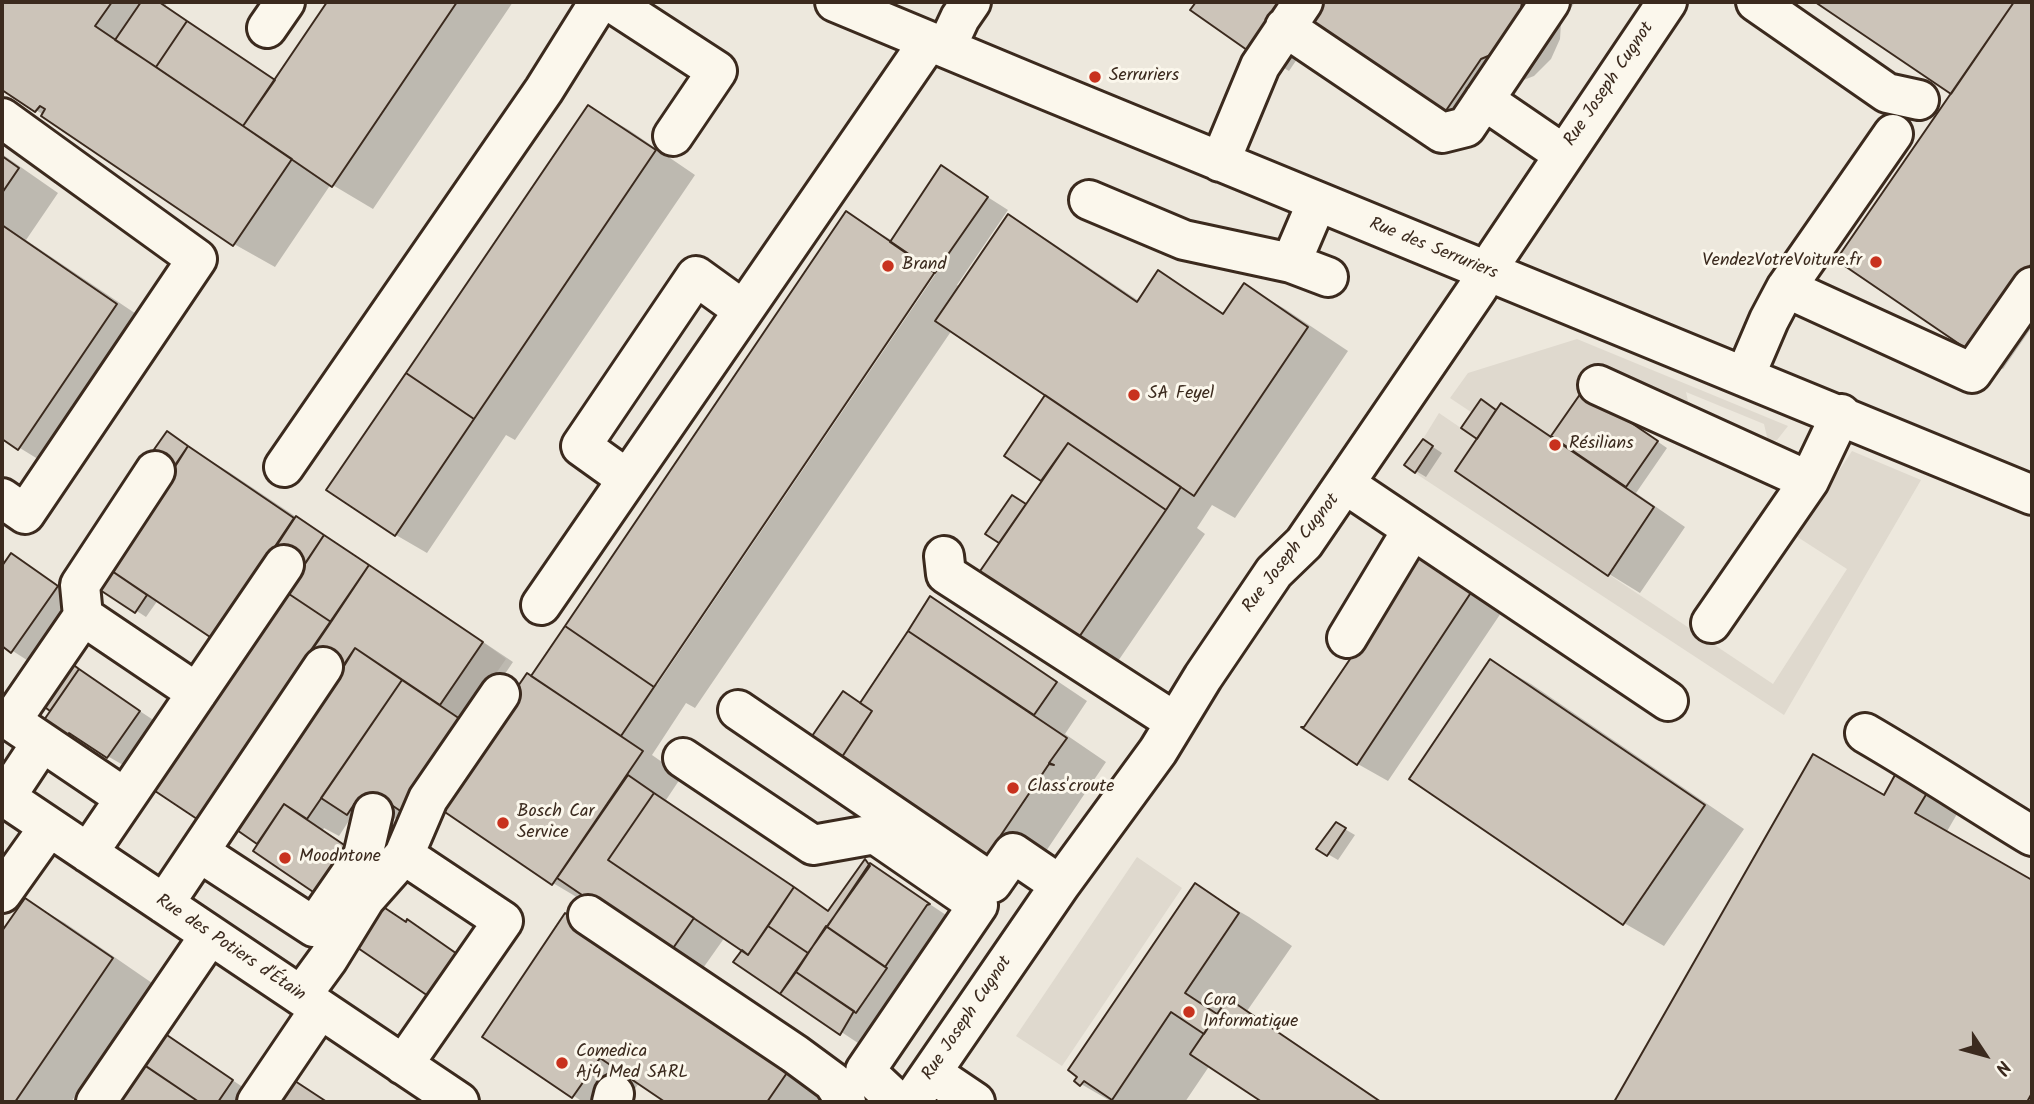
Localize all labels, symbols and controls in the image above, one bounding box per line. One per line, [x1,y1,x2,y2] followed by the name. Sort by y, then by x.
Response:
[1561,19,1659,151] street label: Rue Joseph Cugnot
[1109,66,1179,88] place label: Serruriers
[1087,69,1103,85] marker: Serruriers
[1366,214,1500,286] street label: Rue des Serruriers
[1702,251,1862,273] place label: VendezVotreVoiture.fr
[1868,254,1884,270] marker: VendezVotreVoiture.fr
[902,255,946,277] place label: Brand
[880,258,896,274] marker: Brand
[1148,384,1214,406] place label: SA Feyel
[1126,387,1142,403] marker: SA Feyel
[1569,434,1634,456] place label: Résilians
[1547,437,1563,453] marker: Résilians
[1239,490,1345,618] street label: Rue Joseph Cugnot
[1027,777,1114,799] place label: Class'croute
[1005,780,1021,796] marker: Class'croute
[517,802,594,844] place label: Bosch Car Service
[495,815,511,831] marker: Bosch Car Service
[299,847,381,869] place label: Moodntone
[277,850,293,866] marker: Moodntone
[151,891,309,1007] street label: Rue des Potiers d'Étain
[919,953,1017,1085] street label: Rue Joseph Cugnot
[1203,991,1298,1034] place label: Cora Informatique
[1181,1004,1197,1020] marker: Cora Informatique
[1950,1020,2020,1090] north arrow
[576,1042,688,1084] place label: Comedica Aj4 Med SARL
[1986,1054,2018,1081] text: N
[554,1055,570,1071] marker: Comedica Aj4 Med SARL

